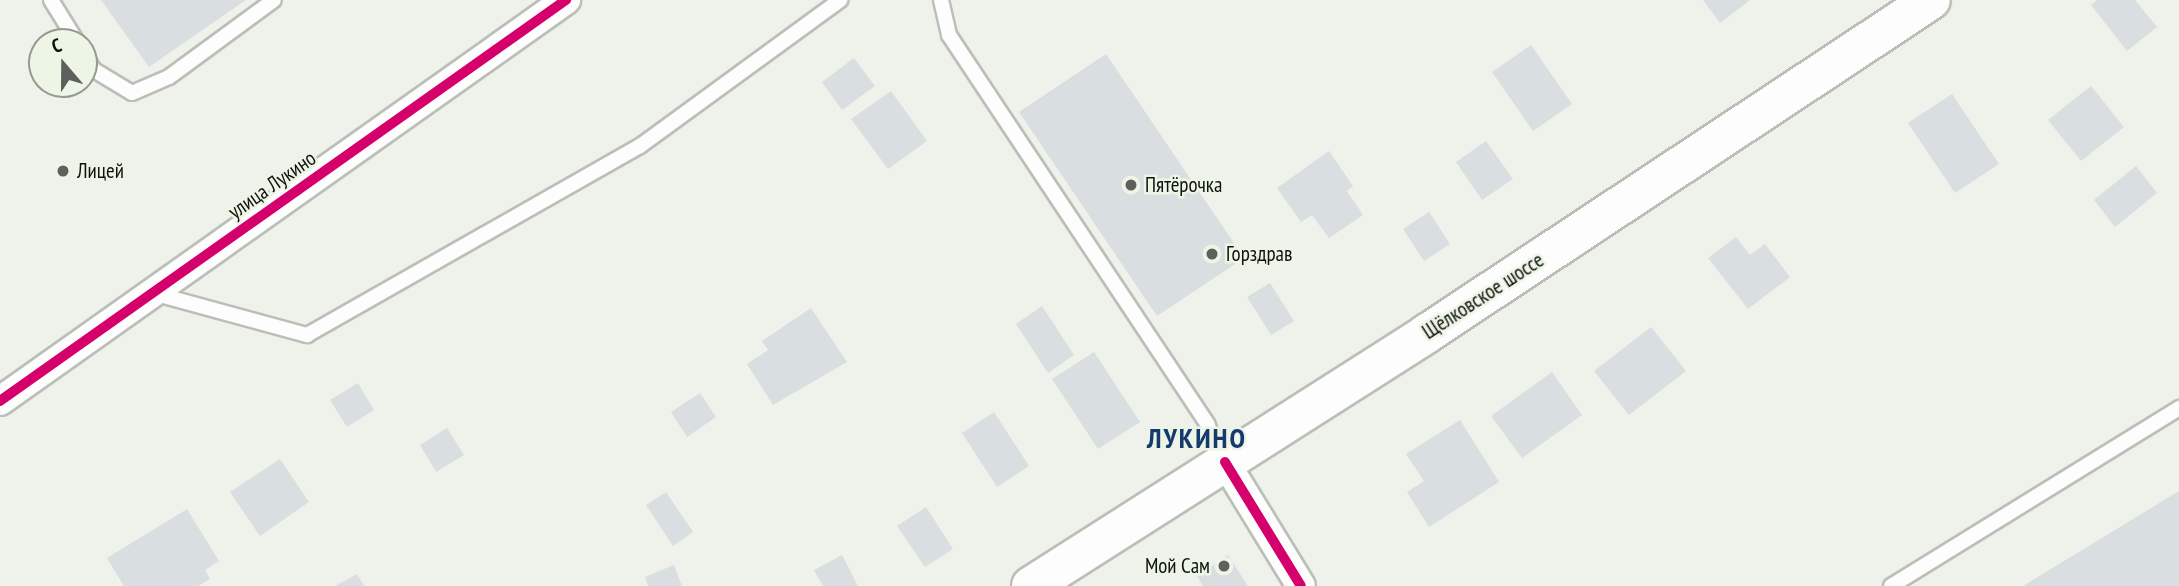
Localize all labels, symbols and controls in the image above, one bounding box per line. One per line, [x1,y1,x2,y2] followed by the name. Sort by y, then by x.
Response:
[28,28,98,98] north arrow
[48,32,65,58] text: С
[223,146,321,224] street label: улица Лукино
[77,158,124,184] place label: Лицей
[55,163,71,179] marker: Лицей
[1145,172,1222,198] place label: Пятёрочка
[1123,177,1139,193] marker: Пятёрочка
[1226,241,1292,267] place label: Горздрав
[1204,246,1220,262] marker: Горздрав
[1418,247,1548,345] street label: Щёлковское шоссе
[1148,421,1246,455] district label: ЛУКИНО
[1145,553,1210,579] place label: Мой Сам
[1216,558,1232,574] marker: Мой Сам

